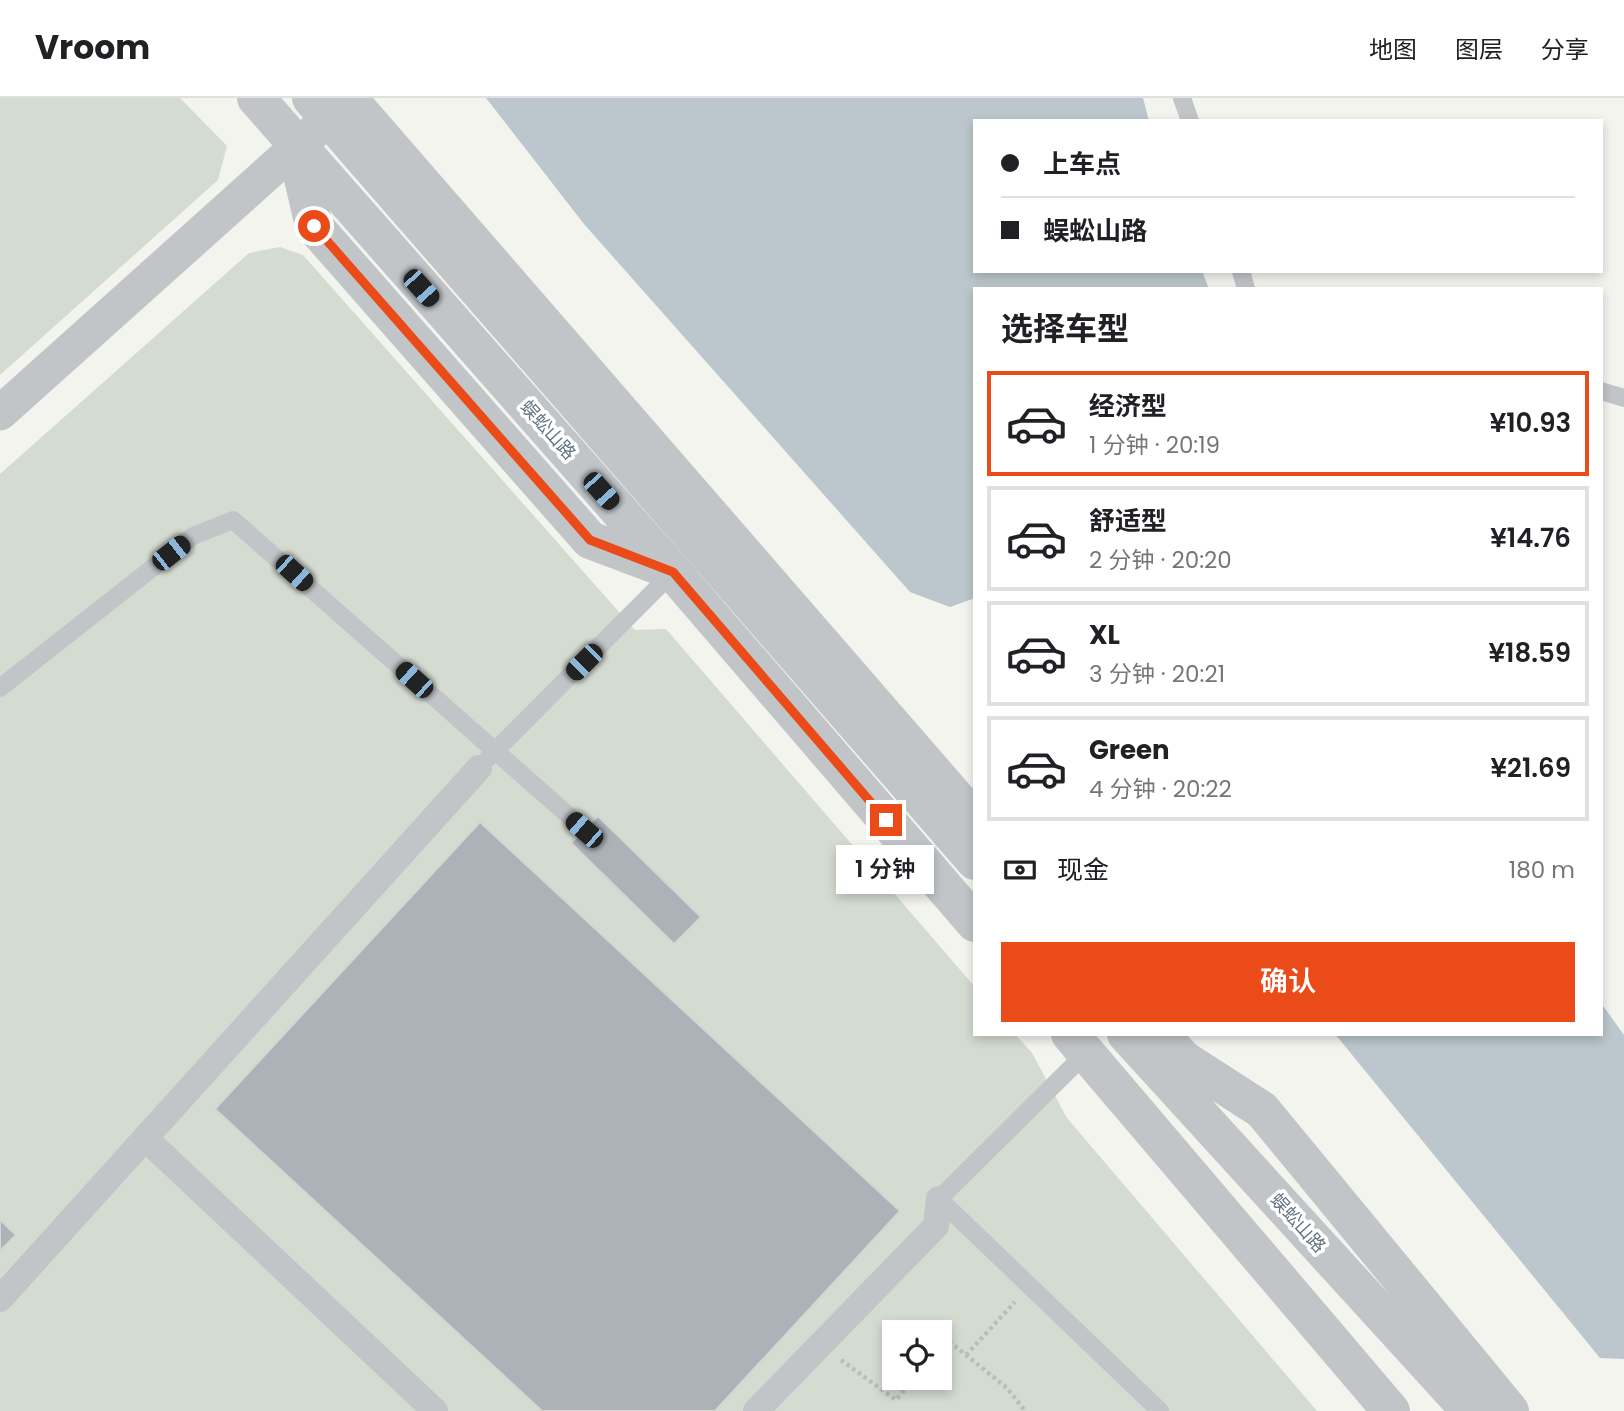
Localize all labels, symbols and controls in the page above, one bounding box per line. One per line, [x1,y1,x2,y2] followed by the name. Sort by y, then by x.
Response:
[35,24,150,71] text: Vroom
[1369,33,1417,66] text: 地图
[1455,33,1503,66] text: 图层
[1541,33,1589,66] text: 分享
[1043,146,1121,182] text: 上车点
[298,210,330,242] route start
[1043,213,1147,249] text: 蜈蚣山路
[400,265,443,311] car
[1001,306,1129,351] text: 选择车型
[1089,388,1167,424] text: 经济型
[1005,392,1068,455] icon: car
[515,395,582,465] street label: 蜈蚣山路
[1490,405,1571,441] text: ¥10.93
[1089,429,1220,461] text: 1 分钟 · 20:19
[580,468,623,514] car
[1089,503,1167,539] text: 舒适型
[1005,507,1068,570] icon: car
[1490,520,1571,556] text: ¥14.76
[148,532,195,574] car
[1089,544,1232,576] text: 2 分钟 · 20:20
[272,551,317,595] car
[1089,617,1120,653] text: XL
[1005,622,1068,685] icon: car
[1489,635,1571,671] text: ¥18.59
[562,640,607,684] car
[392,658,437,702] car
[1089,658,1225,690] text: 3 分钟 · 20:21
[1089,732,1170,768] text: Green
[1005,737,1068,800] icon: car
[1490,750,1571,786] text: ¥21.69
[1089,773,1232,805] text: 4 分钟 · 20:22
[870,804,902,836] route end
[562,808,607,852] car
[837,844,935,894] callout: 1 分钟
[1001,851,1039,889] icon: cash
[1057,852,1109,888] text: 现金
[855,853,915,885] text: 1 分钟
[1509,854,1575,886] text: 180 m
[1001,942,1575,1022] button: 确认
[1265,1188,1332,1258] street label: 蜈蚣山路
[882,1320,952,1390] map controls
[882,1320,952,1390] button: locate

